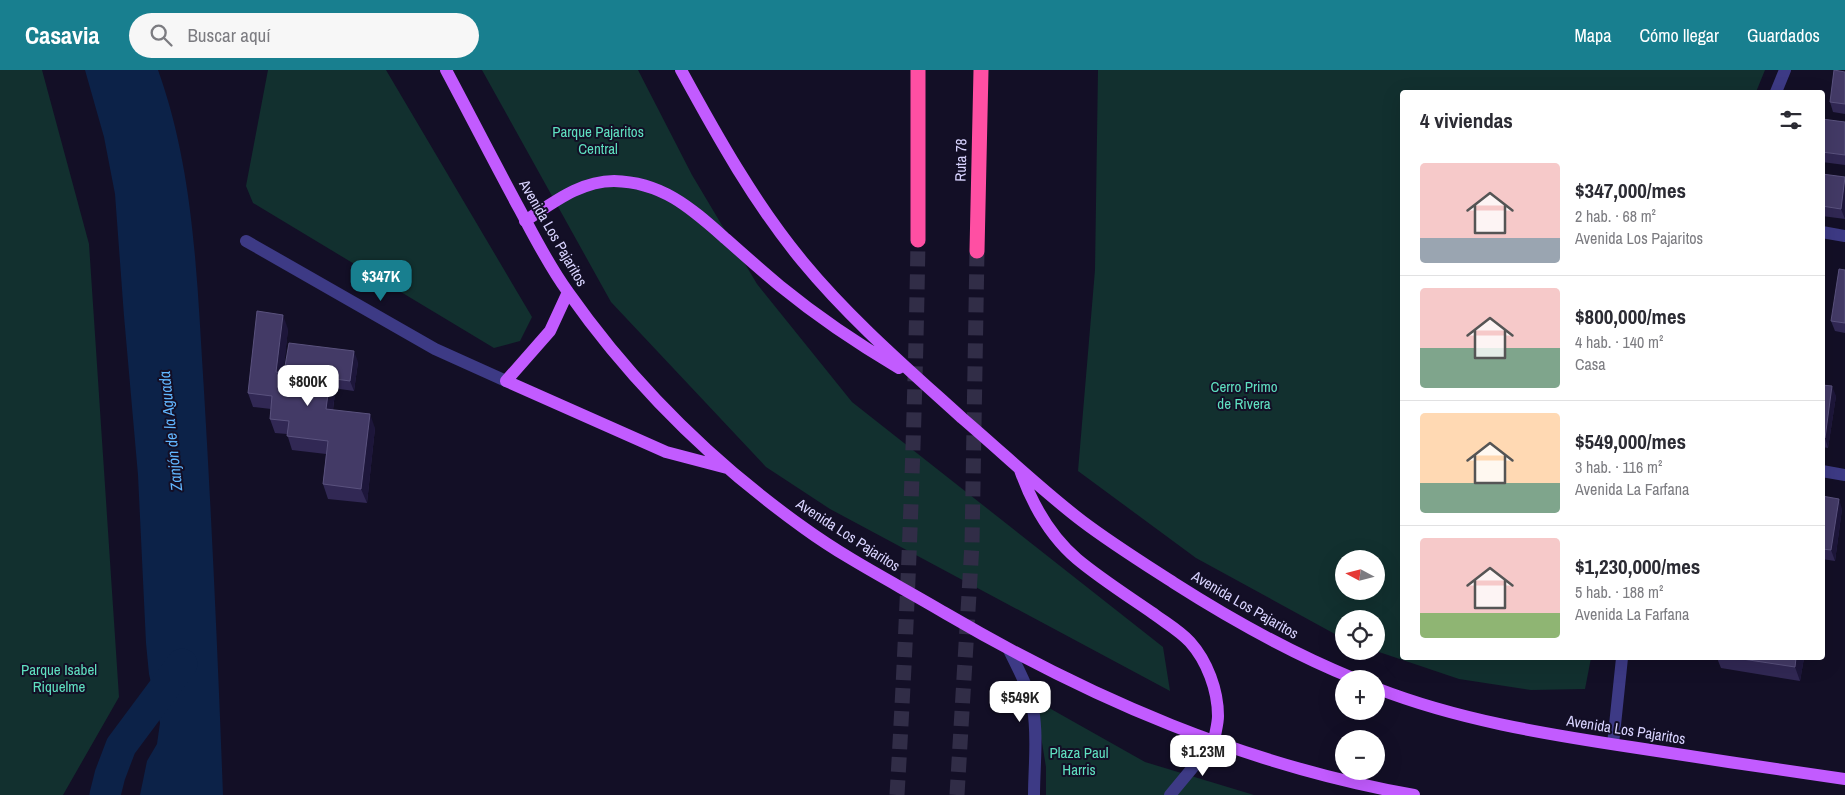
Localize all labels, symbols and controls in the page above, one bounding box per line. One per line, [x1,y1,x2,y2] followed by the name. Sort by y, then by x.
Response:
[129,13,479,58] search box
[25,19,99,51] text: Casavia
[147,21,175,49] icon: search
[187,22,271,48] text: Buscar aquí
[1574,23,1611,48] text: Mapa
[1639,23,1719,48] text: Cómo llegar
[1747,23,1820,48] text: Guardados
[1420,106,1513,135] text: 4 viviendas
[1777,106,1805,134] icon: filters
[552,121,644,159] park label: Parque Pajaritos Central
[950,138,971,182] street label: Ruta 78
[514,175,593,290] street label: Avenida Los Pajaritos
[1575,176,1686,205] text: $347,000/mes
[1460,183,1520,243] icon: home
[1575,205,1656,227] text: 2 hab. · 68 m²
[1575,227,1703,249] text: Avenida Los Pajaritos
[346,260,416,302] pin: $347K
[362,265,400,287] text: $347K
[1575,302,1686,331] text: $800,000/mes
[1460,308,1520,368] icon: home
[1575,331,1663,353] text: 4 hab. · 140 m²
[1575,353,1606,375] text: Casa
[273,364,343,407] pin: $800K
[153,370,187,493] water label: Zanjón de la Aguada
[289,370,327,392] text: $800K
[1211,376,1278,414] park label: Cerro Primo de Rivera
[1575,427,1686,456] text: $549,000/mes
[1460,433,1520,493] icon: home
[1575,456,1662,478] text: 3 hab. · 116 m²
[1575,478,1689,500] text: Avenida La Farfana
[791,493,904,576] street label: Avenida Los Pajaritos
[1335,550,1385,600] north arrow
[1335,550,1385,780] map controls
[1575,552,1700,581] text: $1,230,000/mes
[1460,558,1520,618] icon: home
[1187,565,1303,644] street label: Avenida Los Pajaritos
[1575,581,1663,603] text: 5 hab. · 188 m²
[1575,603,1689,625] text: Avenida La Farfana
[1335,610,1385,660] button: locate
[21,659,97,697] park label: Parque Isabel Riquelme
[1335,670,1385,720] button: +
[985,680,1055,723] pin: $549K
[1001,686,1039,708] text: $549K
[1564,710,1687,749] street label: Avenida Los Pajaritos
[1335,730,1385,780] button: −
[1162,734,1244,777] pin: $1.23M
[1181,740,1225,762] text: $1.23M
[1050,742,1108,780] park label: Plaza Paul Harris

